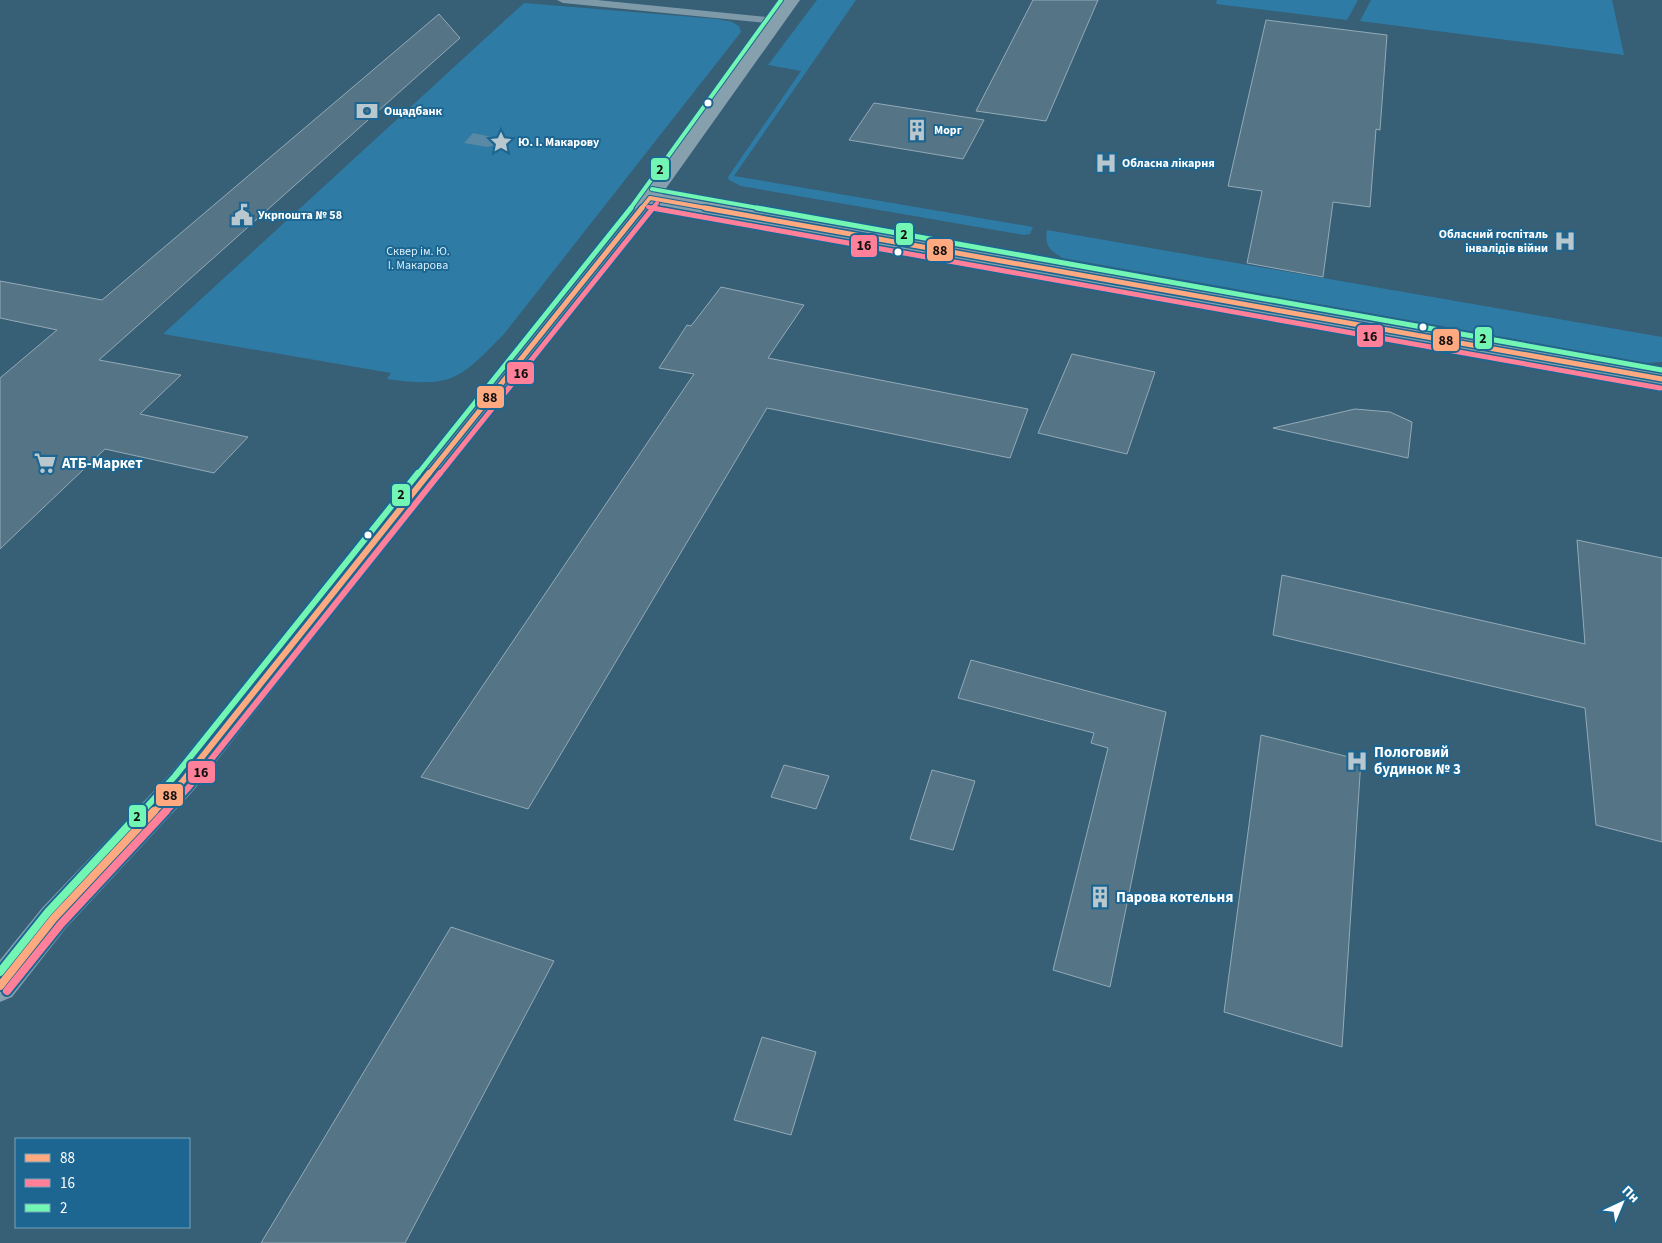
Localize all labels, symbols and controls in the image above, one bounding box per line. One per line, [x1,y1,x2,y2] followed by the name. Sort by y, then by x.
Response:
[354,98,380,124] bank icon: Ощадбанк
[703,98,713,108] unlabelled marker
[384,103,443,120] place label: Ощадбанк
[904,117,930,143] building icon: Морг
[934,122,962,139] place label: Морг
[488,129,514,155] place icon: Ю. І. Макарову
[518,134,600,151] place label: Ю. І. Макарову
[1093,150,1119,176] hospital icon: Обласна лікарня
[1122,155,1215,172] place label: Обласна лікарня
[650,157,670,181] line badge: 2
[656,160,664,180] text: 2
[229,202,255,228] public building icon: Укрпошта № 58
[258,207,342,224] place label: Укрпошта № 58
[895,222,914,246] line badge: 2
[900,225,908,245] text: 2
[1439,226,1548,257] place label: Обласний госпіталь інвалідів війни
[1552,228,1578,254] hospital icon: Обласний госпіталь інвалідів війни
[850,234,878,258] line badge: 16
[857,236,871,256] text: 16
[926,238,954,262] line badge: 88
[933,241,947,261] text: 88
[386,243,450,274] park label: Сквер ім. Ю. І. Макарова
[893,247,903,257] unlabelled marker
[1418,322,1428,332] unlabelled marker
[1356,324,1384,348] line badge: 16
[1474,326,1493,350] line badge: 2
[1363,327,1377,347] text: 16
[1432,328,1460,352] line badge: 88
[1479,329,1487,349] text: 2
[1439,331,1453,351] text: 88
[506,361,535,385] line badge: 16
[514,364,528,384] text: 16
[476,385,505,409] line badge: 88
[483,388,497,408] text: 88
[32,450,58,476] supermarket icon: АТБ-Маркет
[61,453,143,474] place label: АТБ-Маркет
[391,483,411,507] line badge: 2
[397,485,405,505] text: 2
[363,530,373,540] unlabelled marker
[1374,742,1461,780] place label: Пологовий будинок № 3
[1344,748,1370,774] hospital icon: Пологовий будинок № 3
[187,760,216,784] line badge: 16
[194,763,208,783] text: 16
[155,783,184,807] line badge: 88
[163,786,177,806] text: 88
[128,804,147,828] line badge: 2
[133,807,141,827] text: 2
[1087,884,1113,910] building icon: Парова котельня
[1116,887,1233,908] place label: Парова котельня
[15,1138,190,1228] legend
[60,1148,75,1169] text: 88
[60,1173,75,1194] text: 16
[1597,1178,1647,1228] north arrow
[1617,1181,1644,1208] text: Пн
[60,1198,67,1219] text: 2

